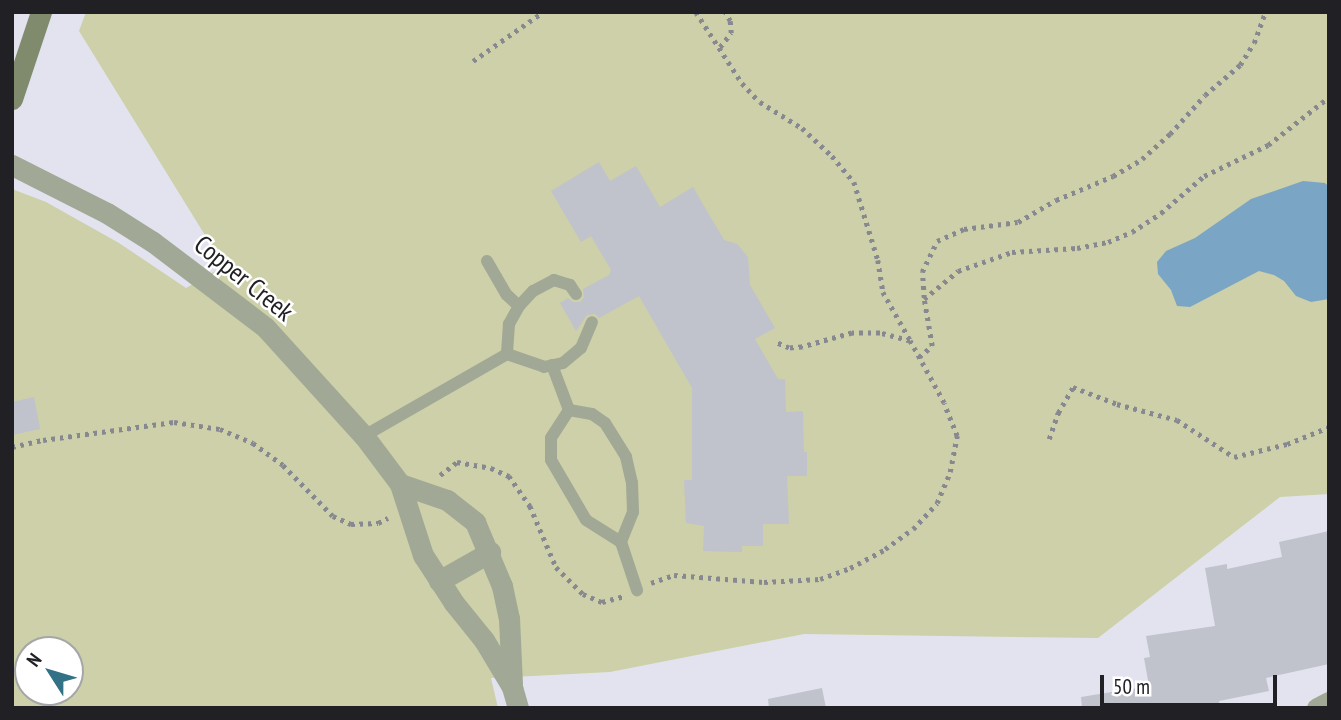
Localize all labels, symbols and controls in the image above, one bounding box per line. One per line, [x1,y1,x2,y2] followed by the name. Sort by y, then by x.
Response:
[188,229,300,327] street label: Copper Creek
[14,636,84,706] north arrow
[21,648,46,671] text: N
[1103,660,1280,704] scale bar
[1113,673,1150,700] text: 50 m

